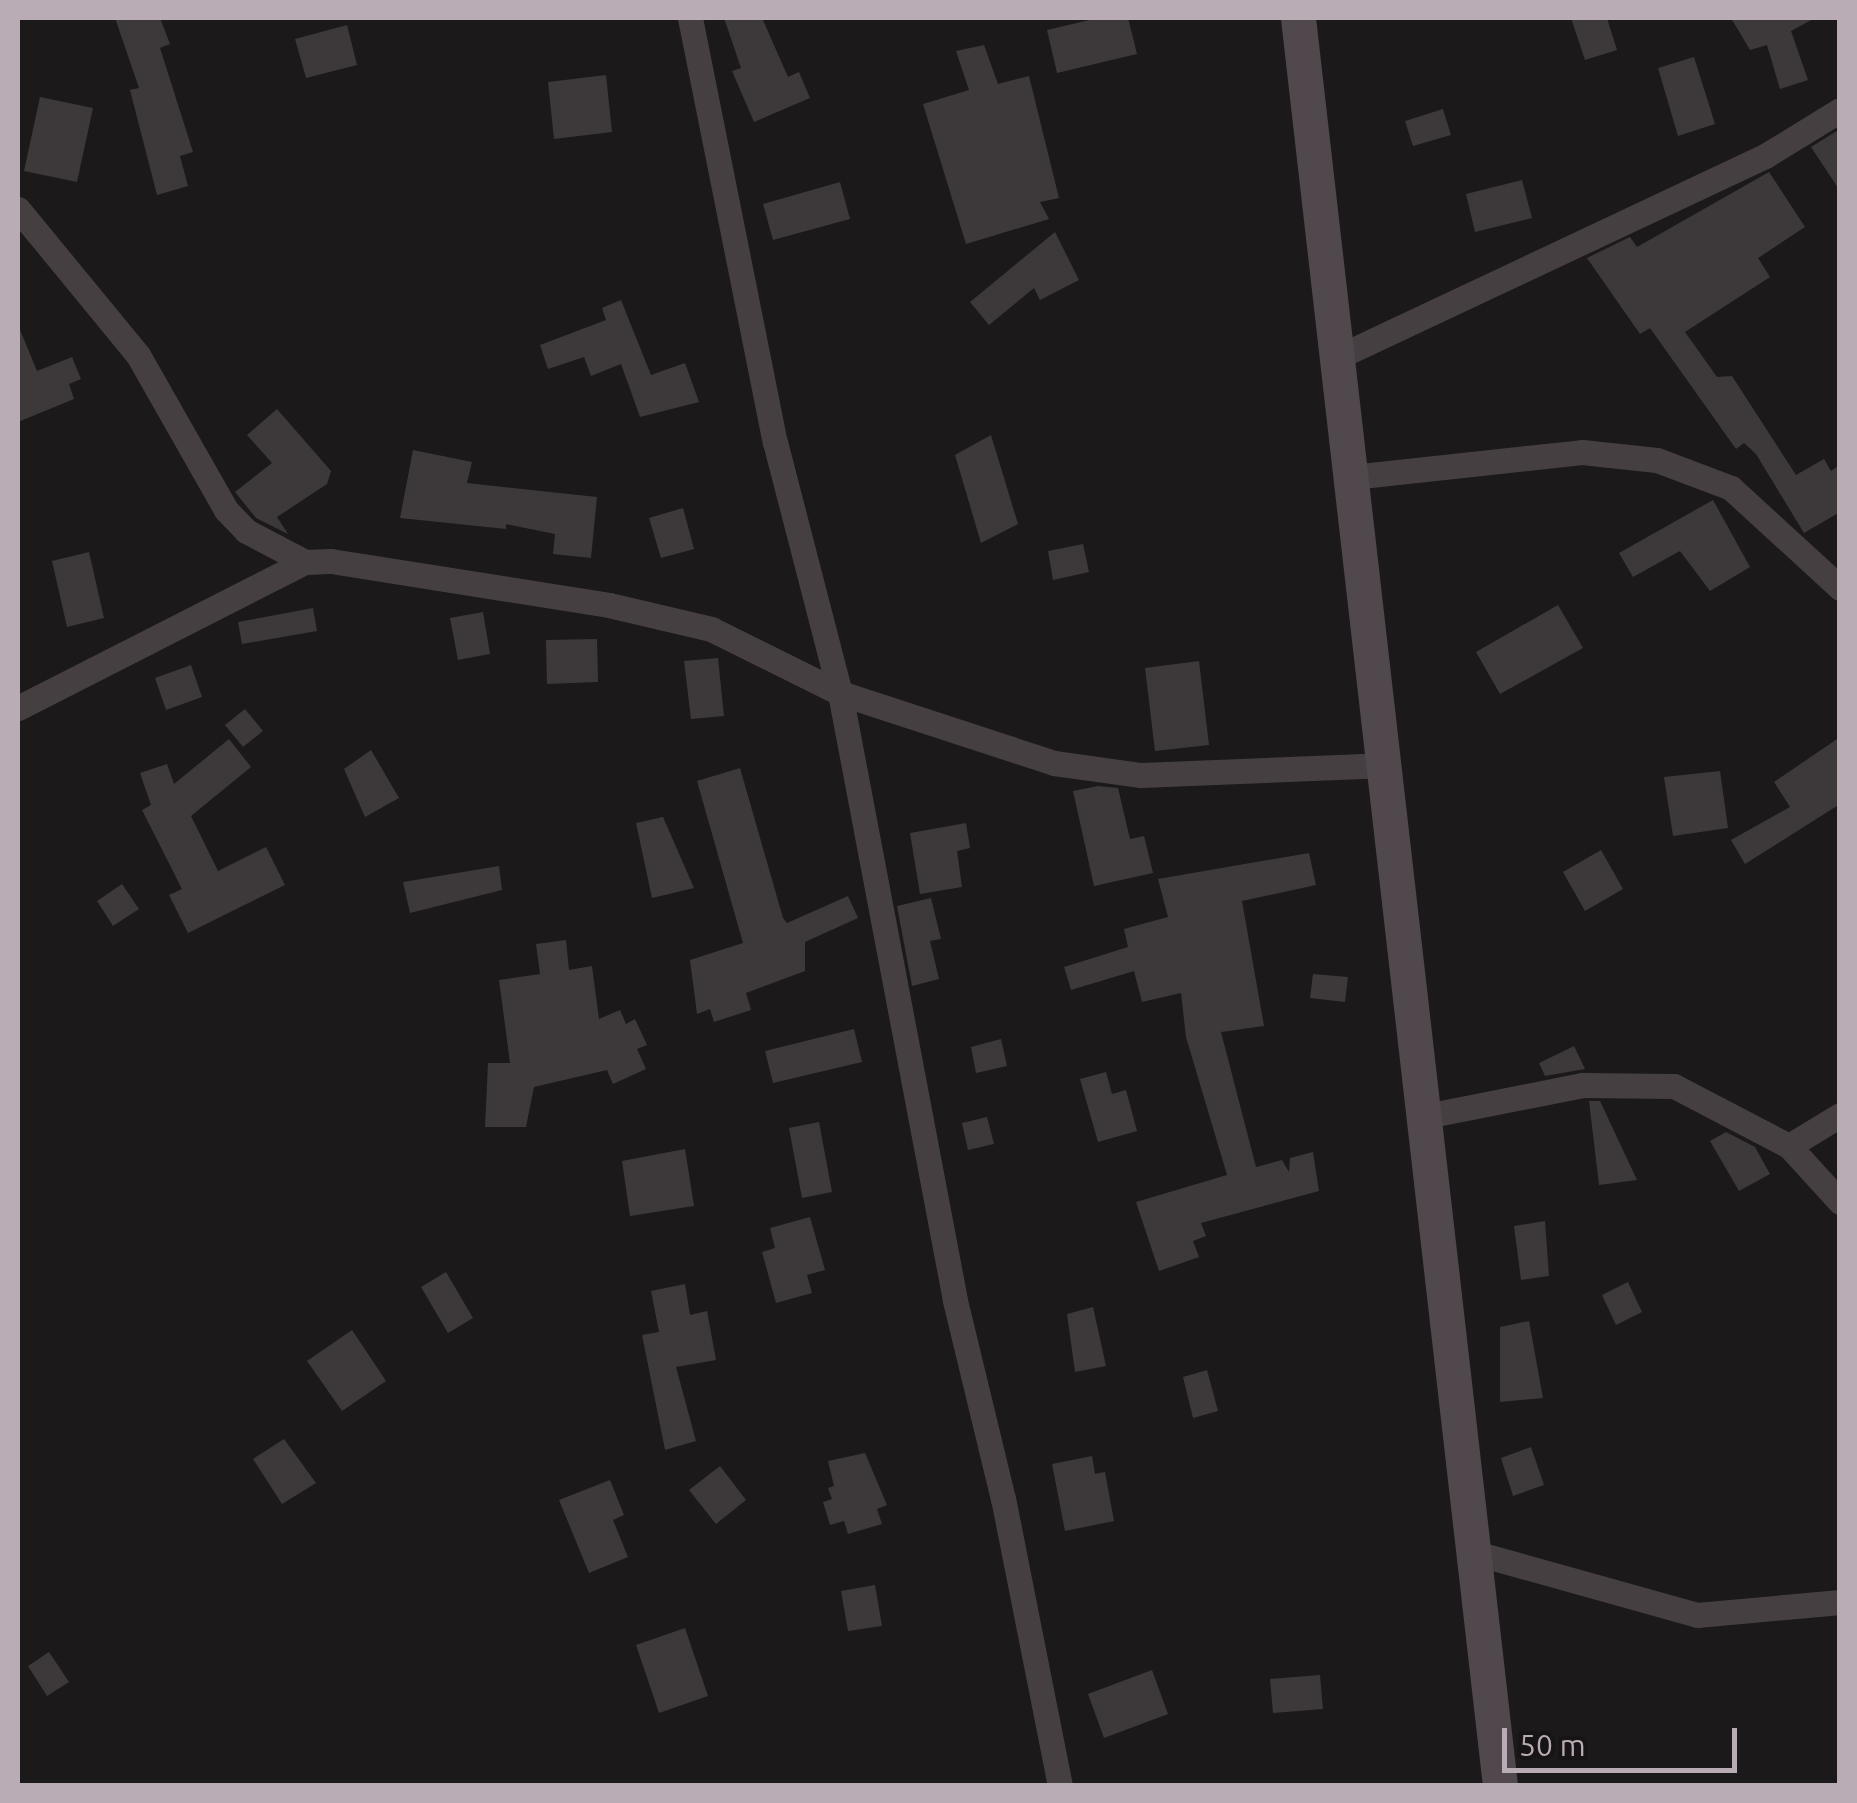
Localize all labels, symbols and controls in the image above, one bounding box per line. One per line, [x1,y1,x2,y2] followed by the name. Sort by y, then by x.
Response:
[1507,1708,1742,1770] scale bar
[1519,1728,1586,1762] text: 50 m

